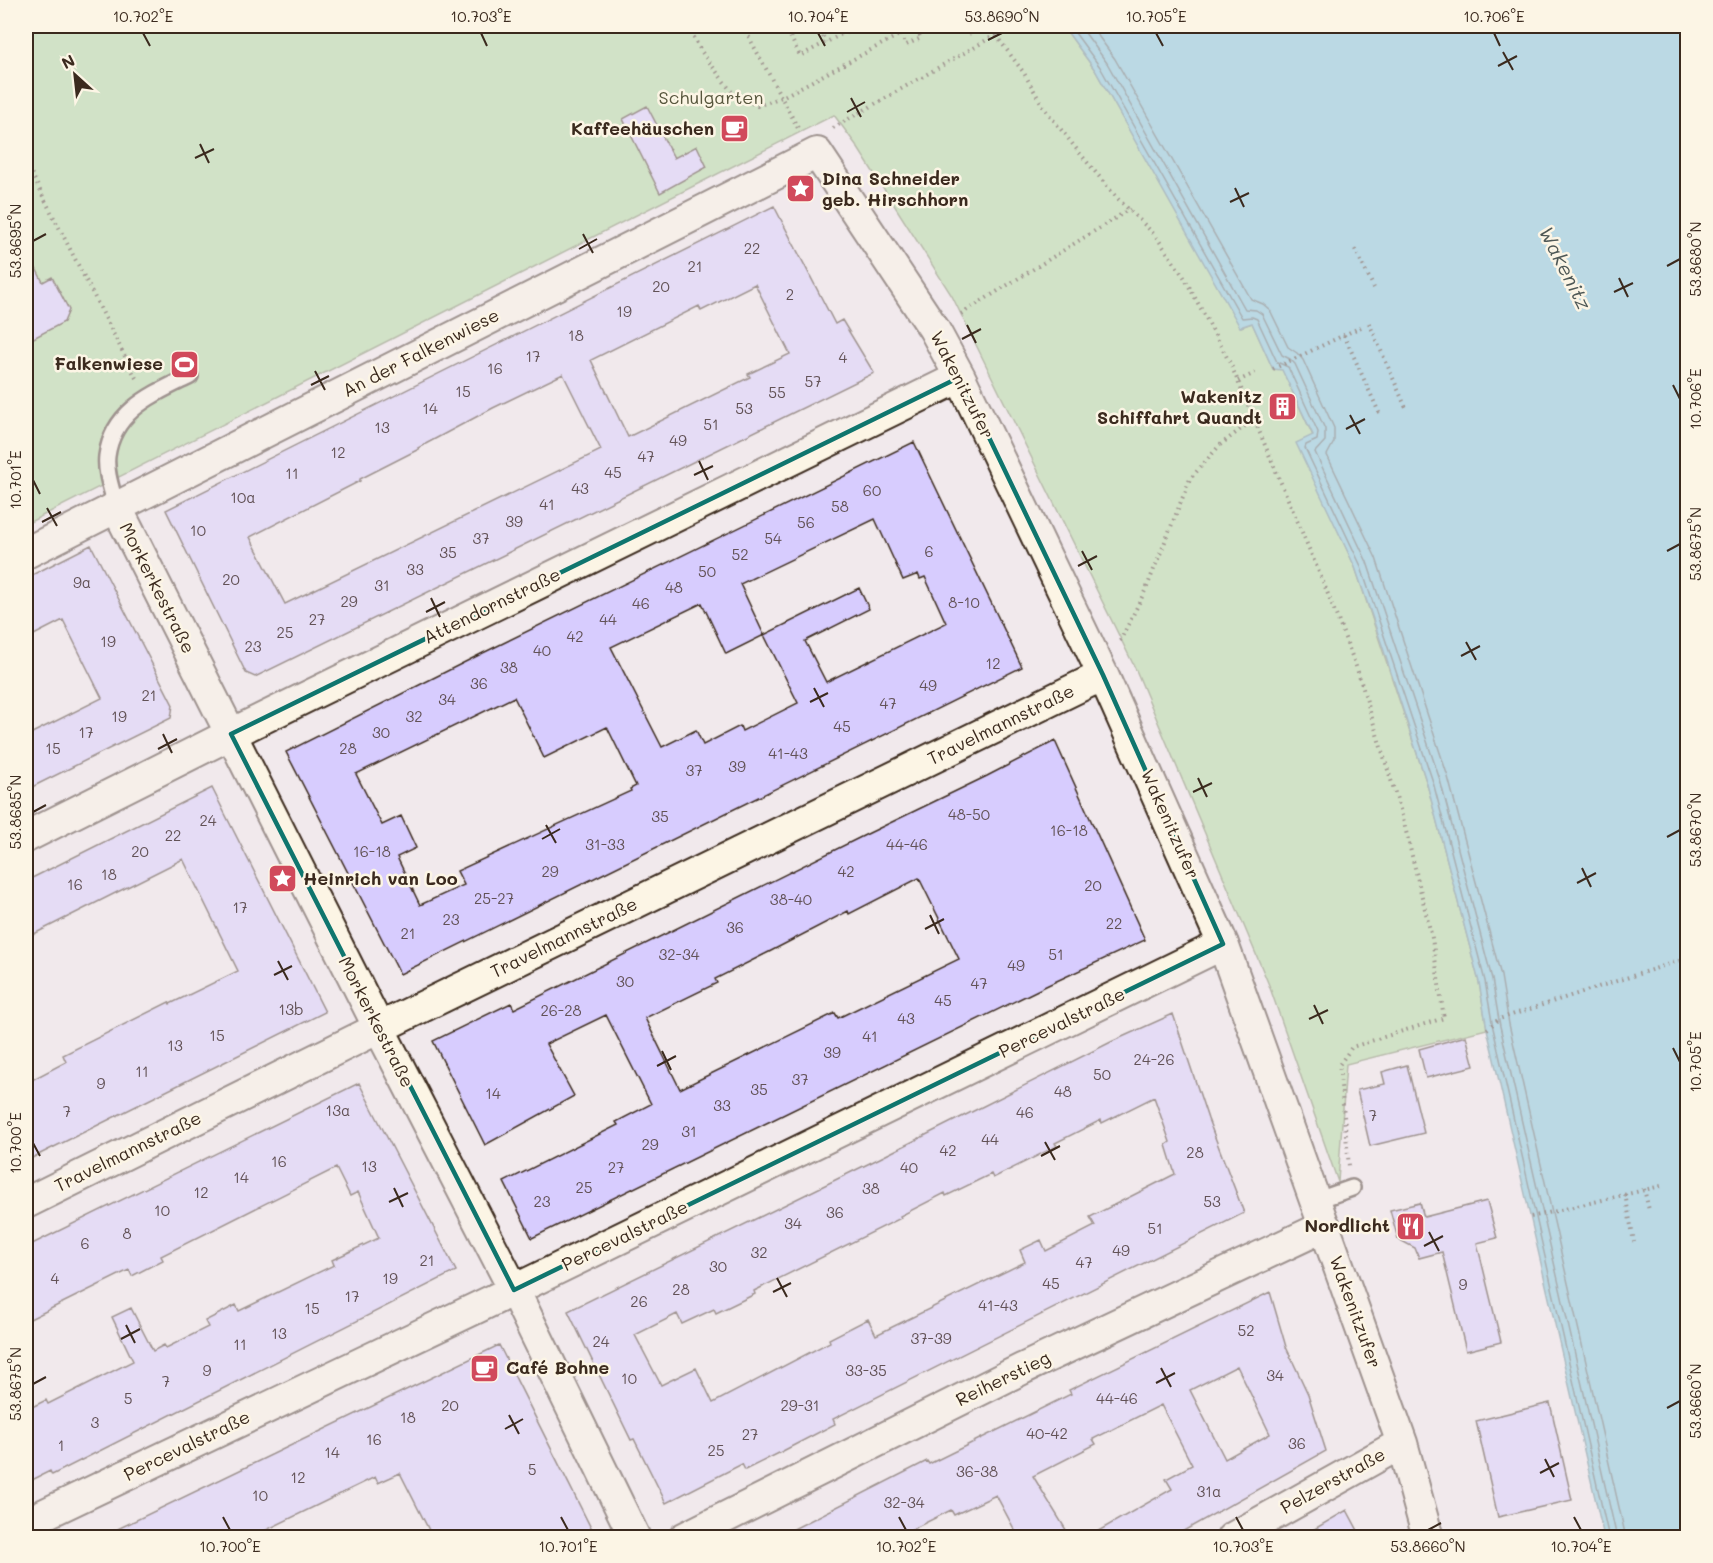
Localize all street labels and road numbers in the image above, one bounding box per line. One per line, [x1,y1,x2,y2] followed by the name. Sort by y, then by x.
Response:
[338,302,503,402] street label: An der Falkenwiese
[925,326,1000,443] street label: Wakenitzufer
[115,518,201,657] street label: Morkerkestraße
[419,561,564,649] street label: Attendornstraße
[923,678,1078,770] street label: Travelmannstraße
[1136,765,1206,882] street label: Wakenitzufer
[486,891,641,983] street label: Travelmannstraße
[334,952,420,1091] street label: Morkerkestraße
[994,981,1129,1063] street label: Percevalstraße
[50,1105,205,1197] street label: Travelmannstraße
[557,1194,692,1276] street label: Percevalstraße
[1324,1252,1387,1371] street label: Wakenitzufer
[951,1345,1054,1411] street label: Reiherstieg
[119,1404,254,1486] street label: Percevalstraße
[1276,1441,1389,1519] street label: Pelzerstraße

